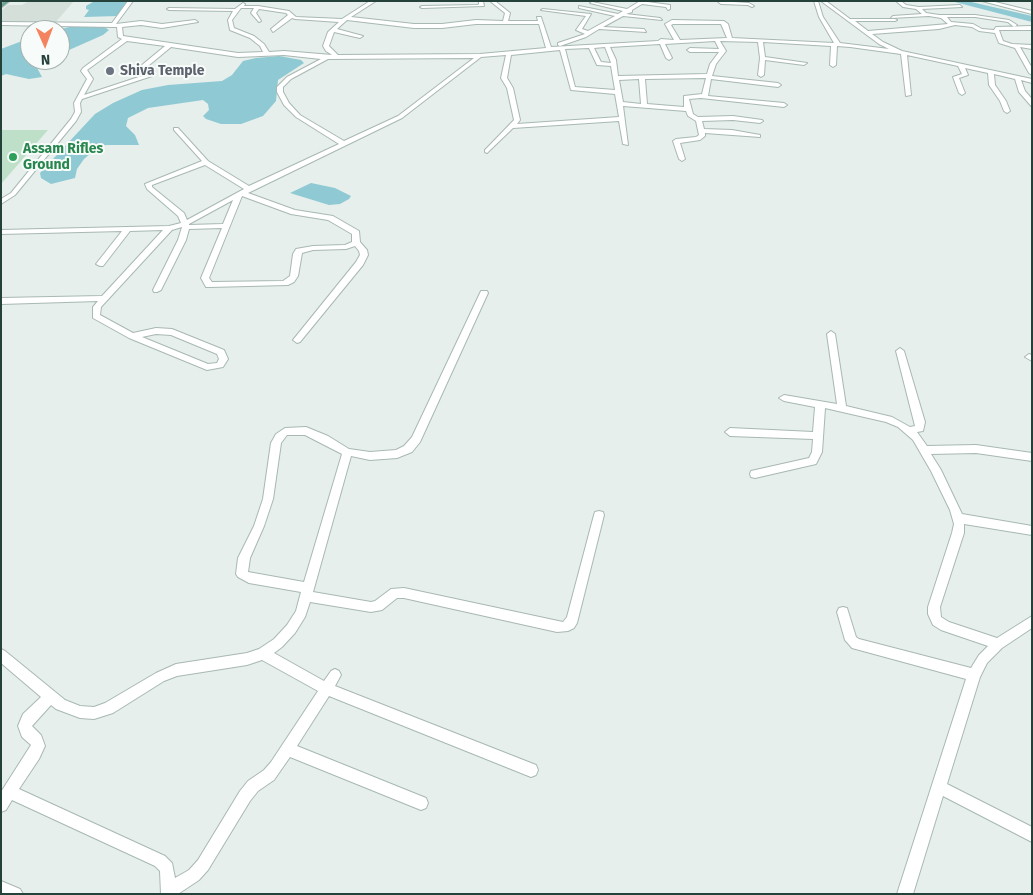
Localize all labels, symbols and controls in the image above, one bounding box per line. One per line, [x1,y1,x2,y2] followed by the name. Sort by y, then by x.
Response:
[20,20,70,70] north arrow
[41,51,50,68] text: N
[120,63,204,79] place label: Shiva Temple
[104,65,116,77] marker: Shiva Temple
[23,141,103,174] place label: Assam Rifles Ground
[7,151,19,163] marker: Assam Rifles Ground

